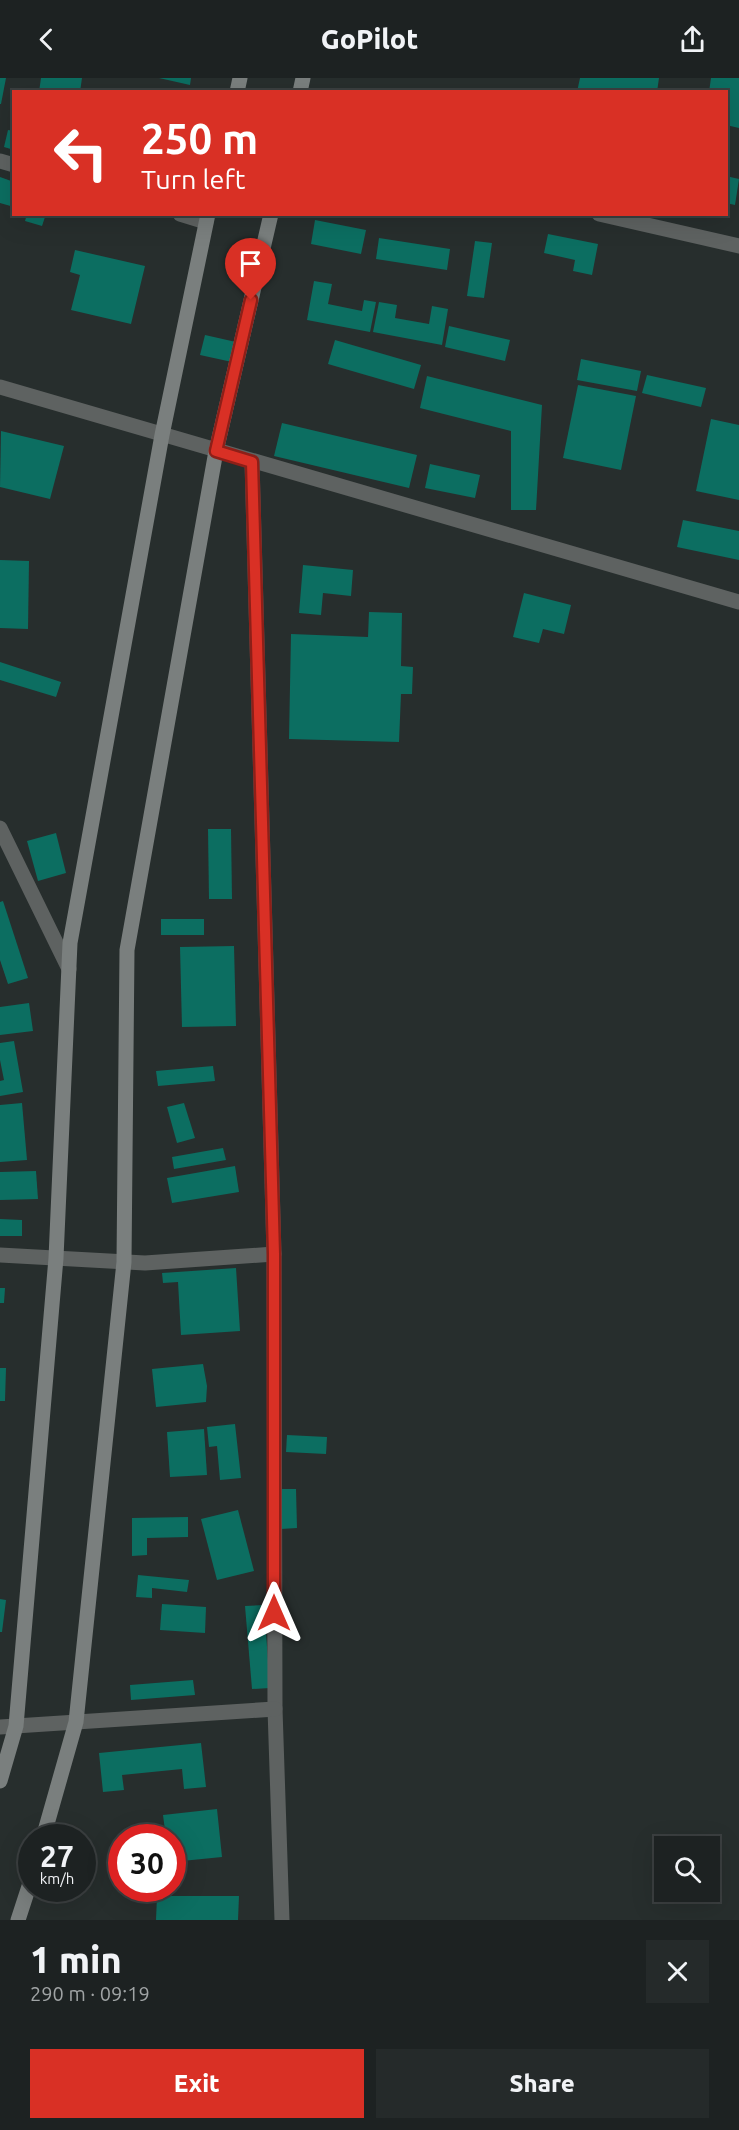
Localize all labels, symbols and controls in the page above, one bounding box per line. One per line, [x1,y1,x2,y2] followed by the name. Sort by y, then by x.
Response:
[30,23,63,56] icon: back
[676,23,709,56] icon: share
[321,24,418,54] text: GoPilot
[42,114,120,192] icon: left
[141,115,258,162] text: 250 m
[141,164,245,194] text: Turn left
[225,238,276,300] pin
[234,247,267,280] icon: arrive
[242,1581,306,1645] position arrow
[108,1824,186,1902] speed limit sign: 30
[654,1836,720,1902] map controls
[654,1836,720,1902] button: search
[40,1839,74,1873] text: 27
[40,1870,74,1887] text: km/h
[30,1939,122,1980] text: 1 min
[646,1940,709,2003] button: close
[30,1982,150,2005] text: 290 m · 09:19
[30,2049,364,2118] button: Exit
[376,2049,709,2118] button: Share

